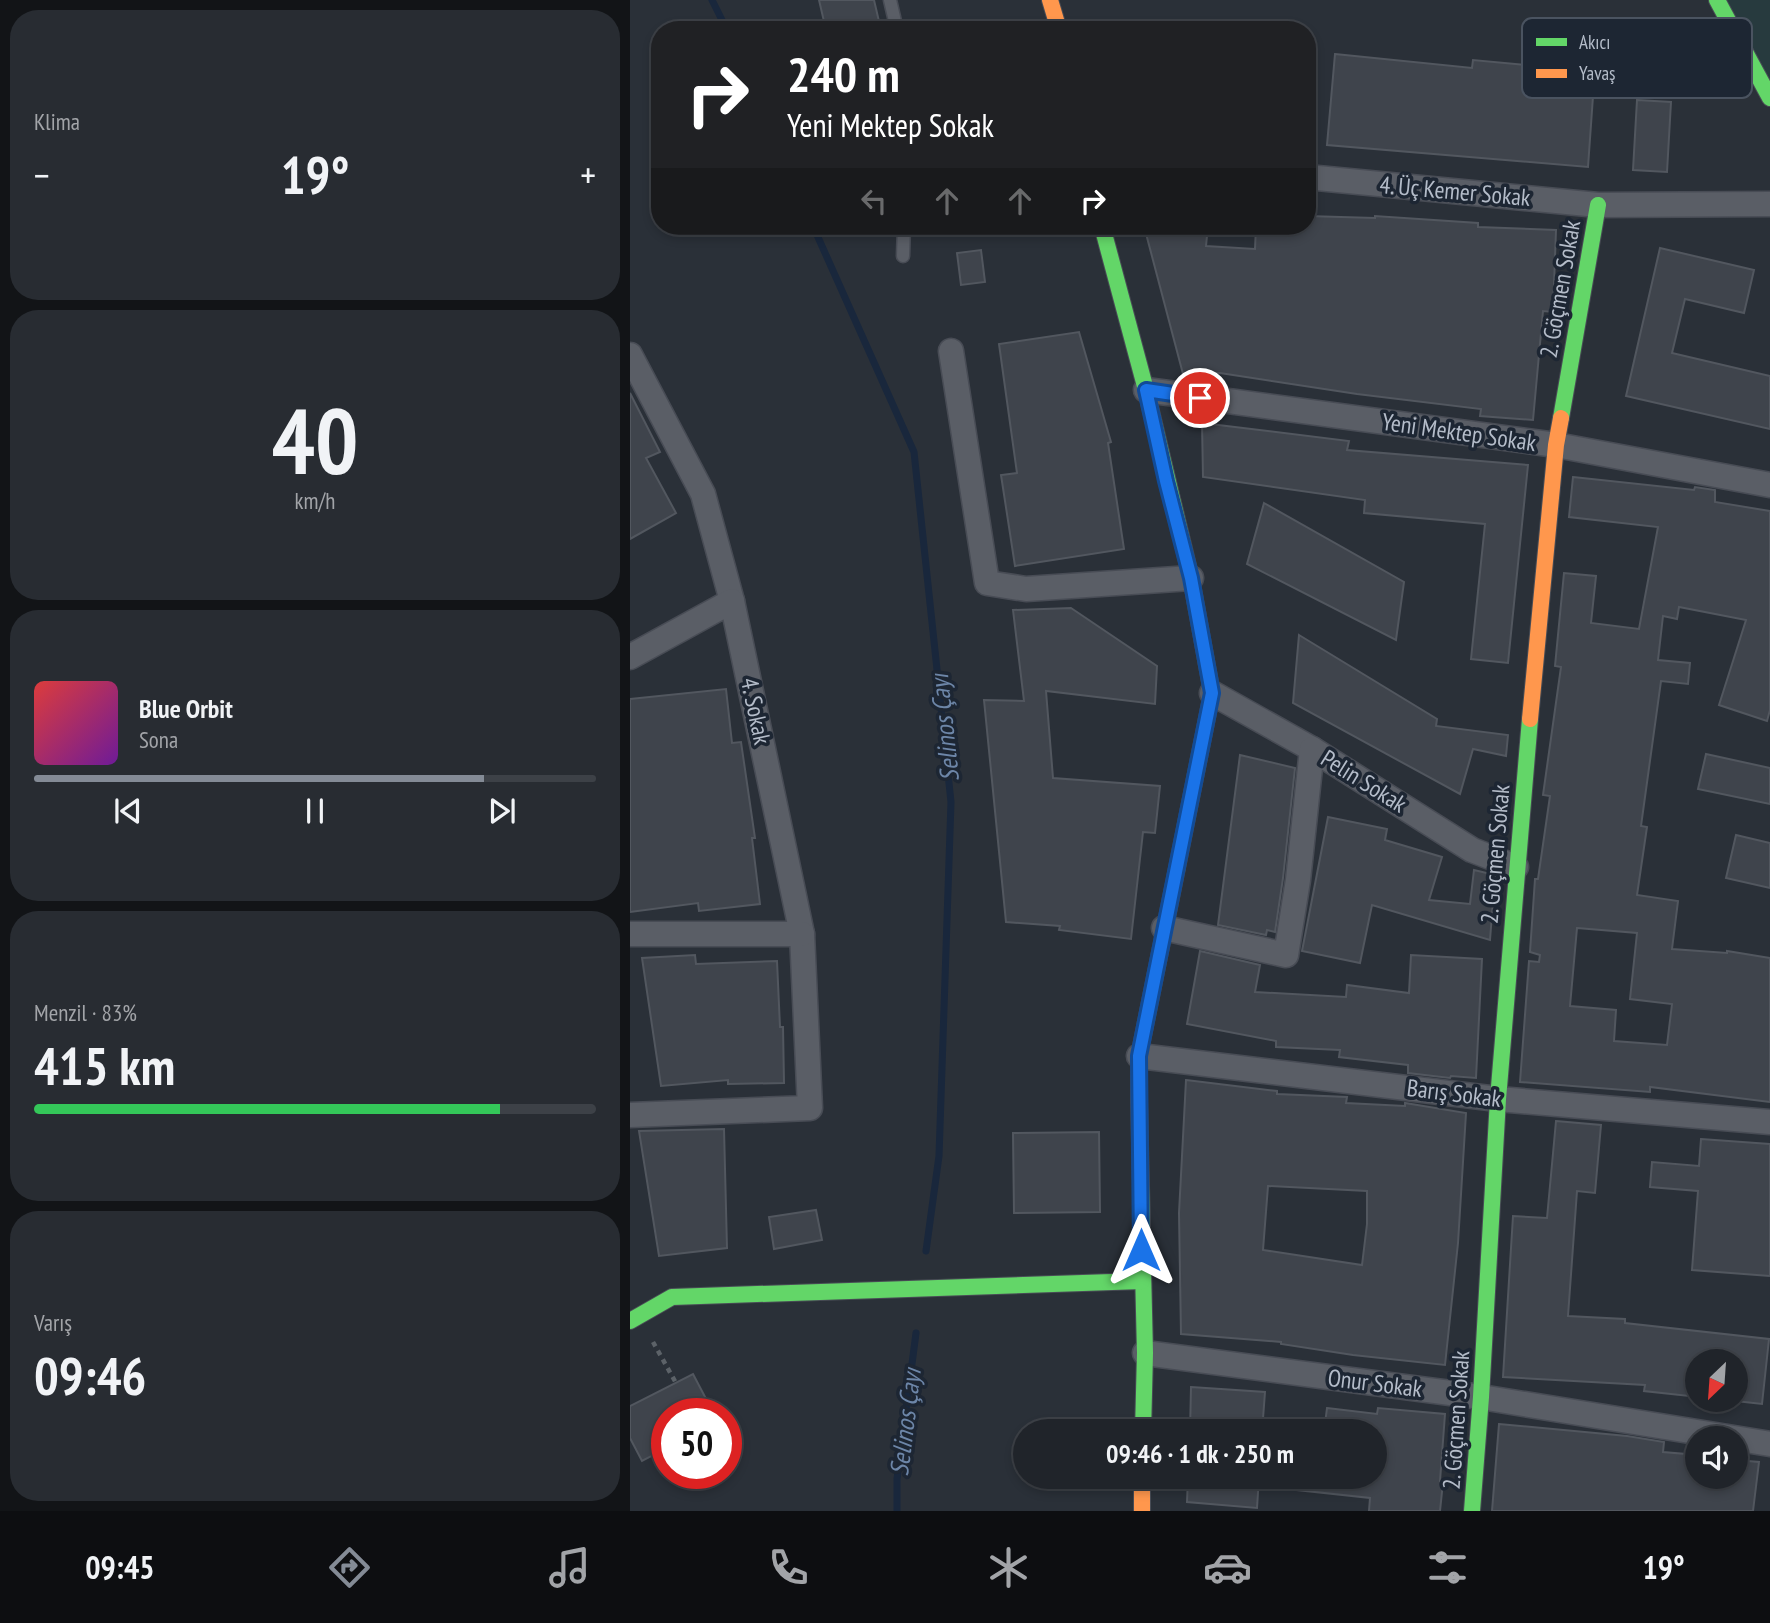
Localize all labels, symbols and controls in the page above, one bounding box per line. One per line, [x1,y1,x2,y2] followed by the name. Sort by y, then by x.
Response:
[1522,18,1752,98] legend
[1579,30,1610,54] text: Akıcı
[787,42,900,106] text: 240 m
[672,49,763,140] icon: right
[1579,61,1616,85] text: Yavaş
[787,104,994,146] text: Yeni Mektep Sokak
[34,107,80,136] text: Klima
[281,141,349,208] text: 19°
[34,150,50,199] text: −
[580,150,596,199] text: +
[1378,169,1532,213] street label: 4. Üç Kemer Sokak
[855,182,893,220] icon: left
[928,182,966,220] icon: ahead
[1001,182,1039,220] icon: ahead
[1074,182,1112,220] icon: right
[1533,217,1587,360] street label: 2. Göçmen Sokak
[1170,368,1230,428] pin
[1181,379,1219,417] icon: arrive
[272,381,359,499] text: 40
[1380,406,1539,458] street label: Yeni Mektep Sokak
[295,486,335,515] text: km/h
[922,671,966,783] water label: Selinos Çayı
[734,675,778,748] street label: 4. Sokak
[139,692,233,725] text: Blue Orbit
[139,725,178,754] text: Sona
[1315,743,1413,820] street label: Pelin Sokak
[1473,783,1517,925] street label: 2. Göçmen Sokak
[109,792,147,830] icon: previous
[296,792,334,830] icon: pause
[483,792,521,830] icon: next
[34,998,137,1027] text: Menzil · 83%
[34,1032,175,1099] text: 415 km
[1405,1072,1504,1114] street label: Barış Sokak
[1104,1213,1178,1287] position arrow
[34,1308,72,1337] text: Varış
[34,1342,146,1409] text: 09:46
[1436,1349,1476,1491] street label: 2. Göçmen Sokak
[1685,1349,1748,1412] north arrow
[1685,1349,1748,1489] map controls
[1326,1362,1425,1404] street label: Onur Sokak
[882,1365,928,1478] water label: Selinos Çayı
[651,1398,742,1489] speed limit sign: 50
[1685,1426,1748,1489] button: sound
[1106,1437,1294,1470] text: 09:46 · 1 dk · 250 m
[325,1543,374,1592] icon: directions
[545,1543,594,1592] icon: music
[764,1543,813,1592] icon: phone
[984,1543,1033,1592] icon: climate
[1203,1543,1252,1592] icon: car
[1423,1543,1472,1592] icon: filters
[85,1546,155,1588] text: 09:45
[1642,1546,1685,1588] text: 19°

